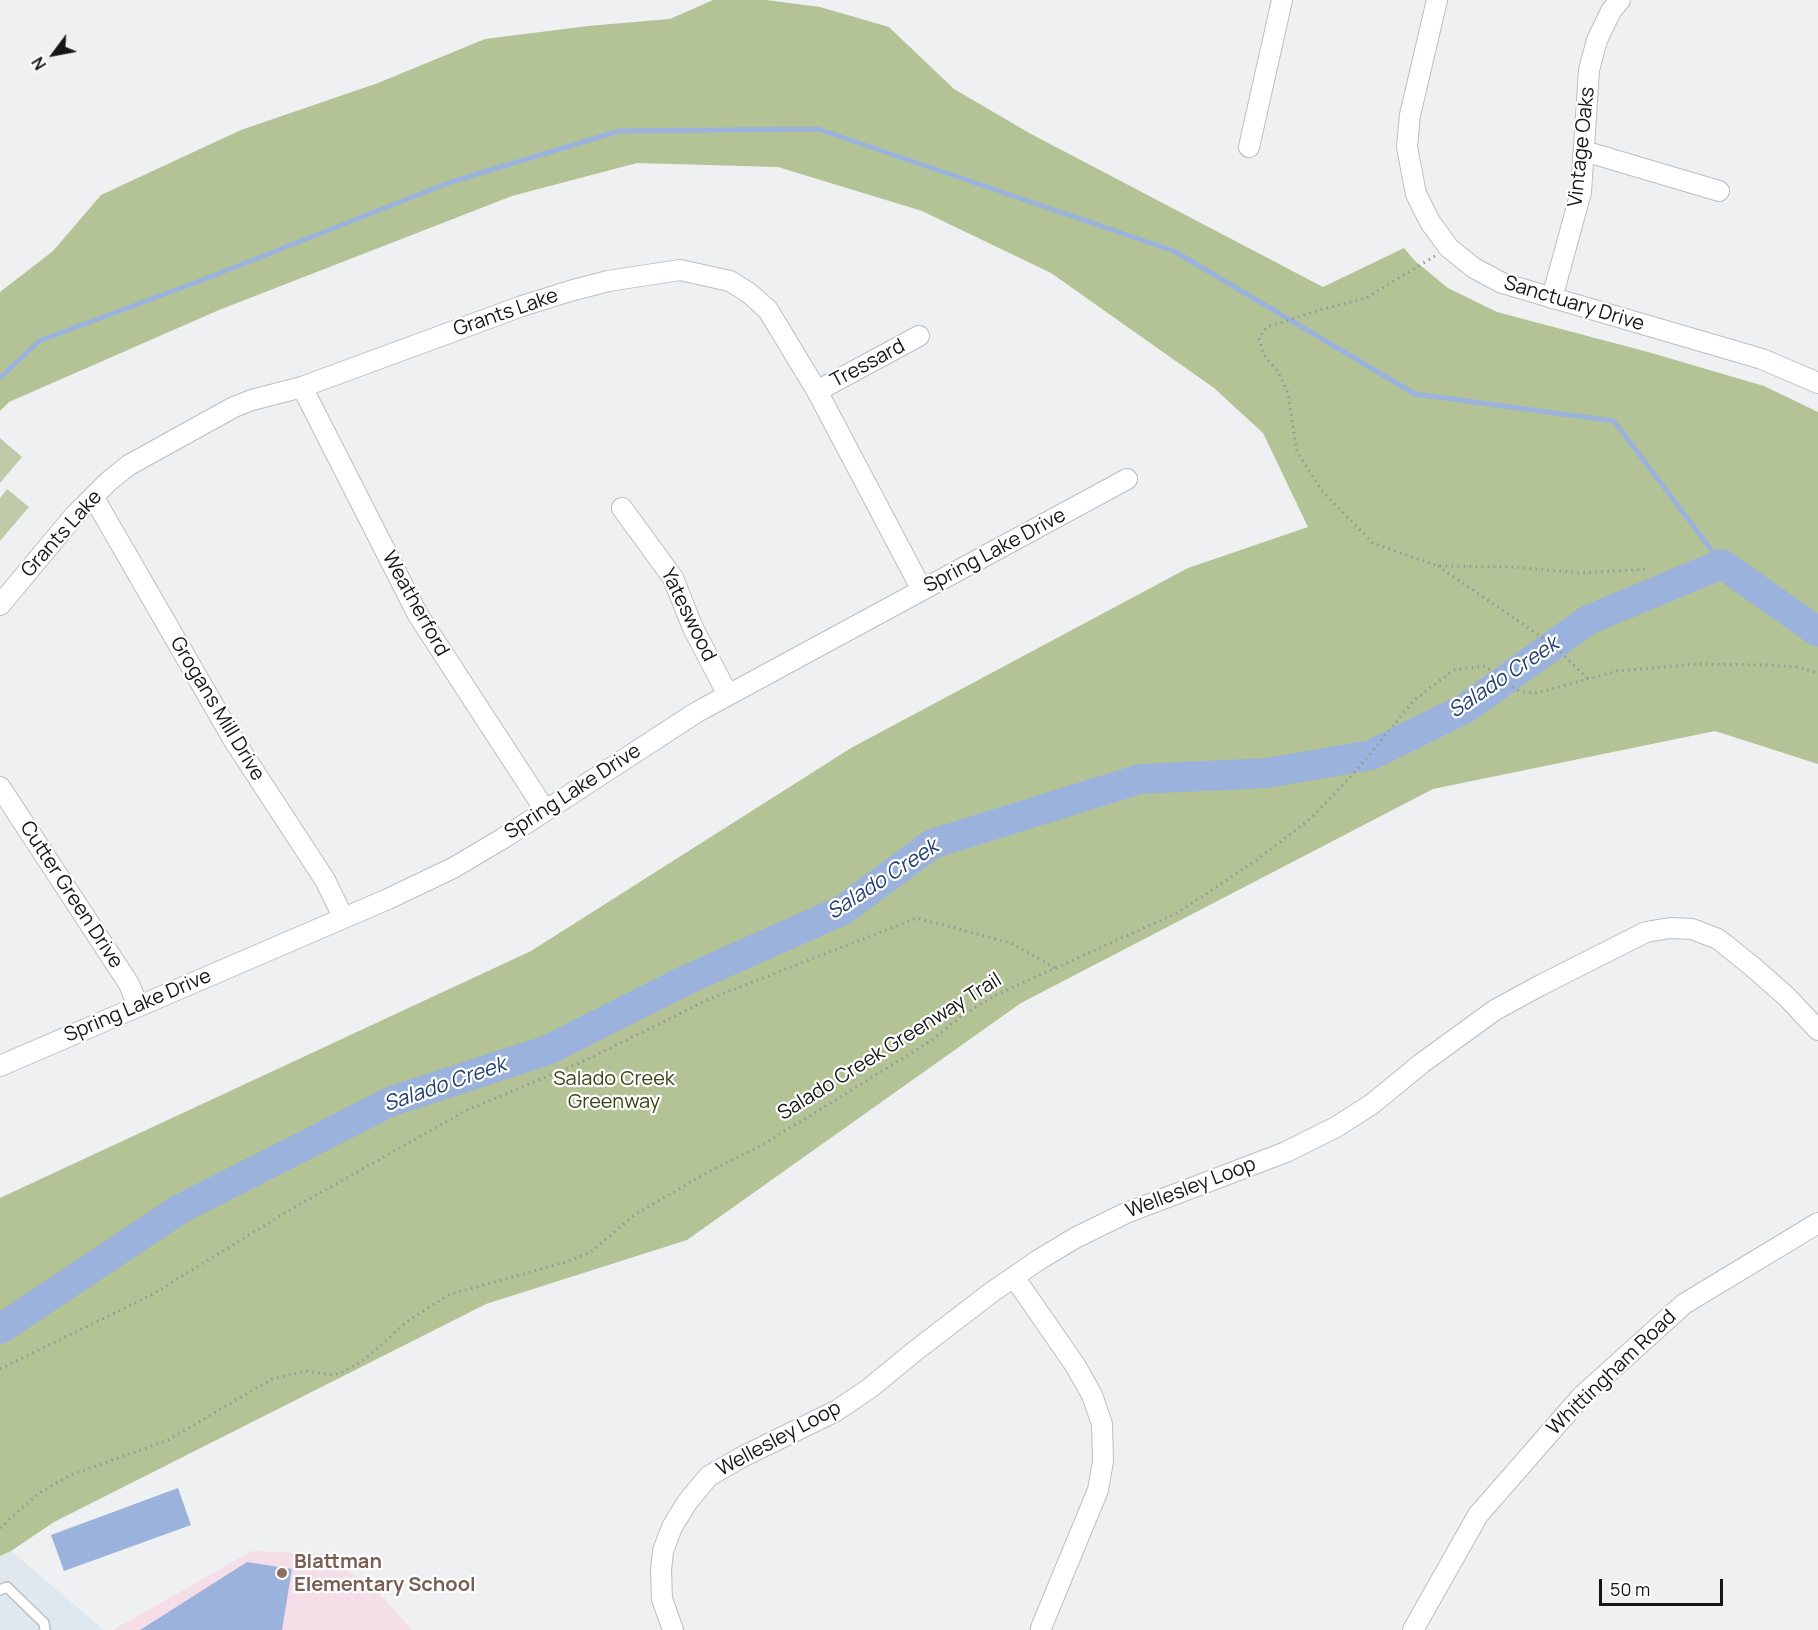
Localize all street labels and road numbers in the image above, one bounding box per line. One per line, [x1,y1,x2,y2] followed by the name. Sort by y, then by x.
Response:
[1564,86,1600,208] street label: Vintage Oaks
[1501,271,1647,337] street label: Sanctuary Drive
[450,284,562,342] street label: Grants Lake
[827,334,909,394] street label: Tressard
[17,485,107,583] street label: Grants Lake
[920,503,1070,599] street label: Spring Lake Drive
[376,547,454,661] street label: Weatherford
[655,565,721,665] street label: Yateswood
[165,633,269,785] street label: Grogans Mill Drive
[501,739,645,845] street label: Spring Lake Drive
[14,817,128,973] street label: Cutter Green Drive
[61,964,215,1048] street label: Spring Lake Drive
[774,968,1006,1126] street label: Salado Creek Greenway Trail
[1123,1152,1259,1224] street label: Wellesley Loop
[1543,1305,1681,1441] street label: Whittingham Road
[713,1396,845,1482] street label: Wellesley Loop

